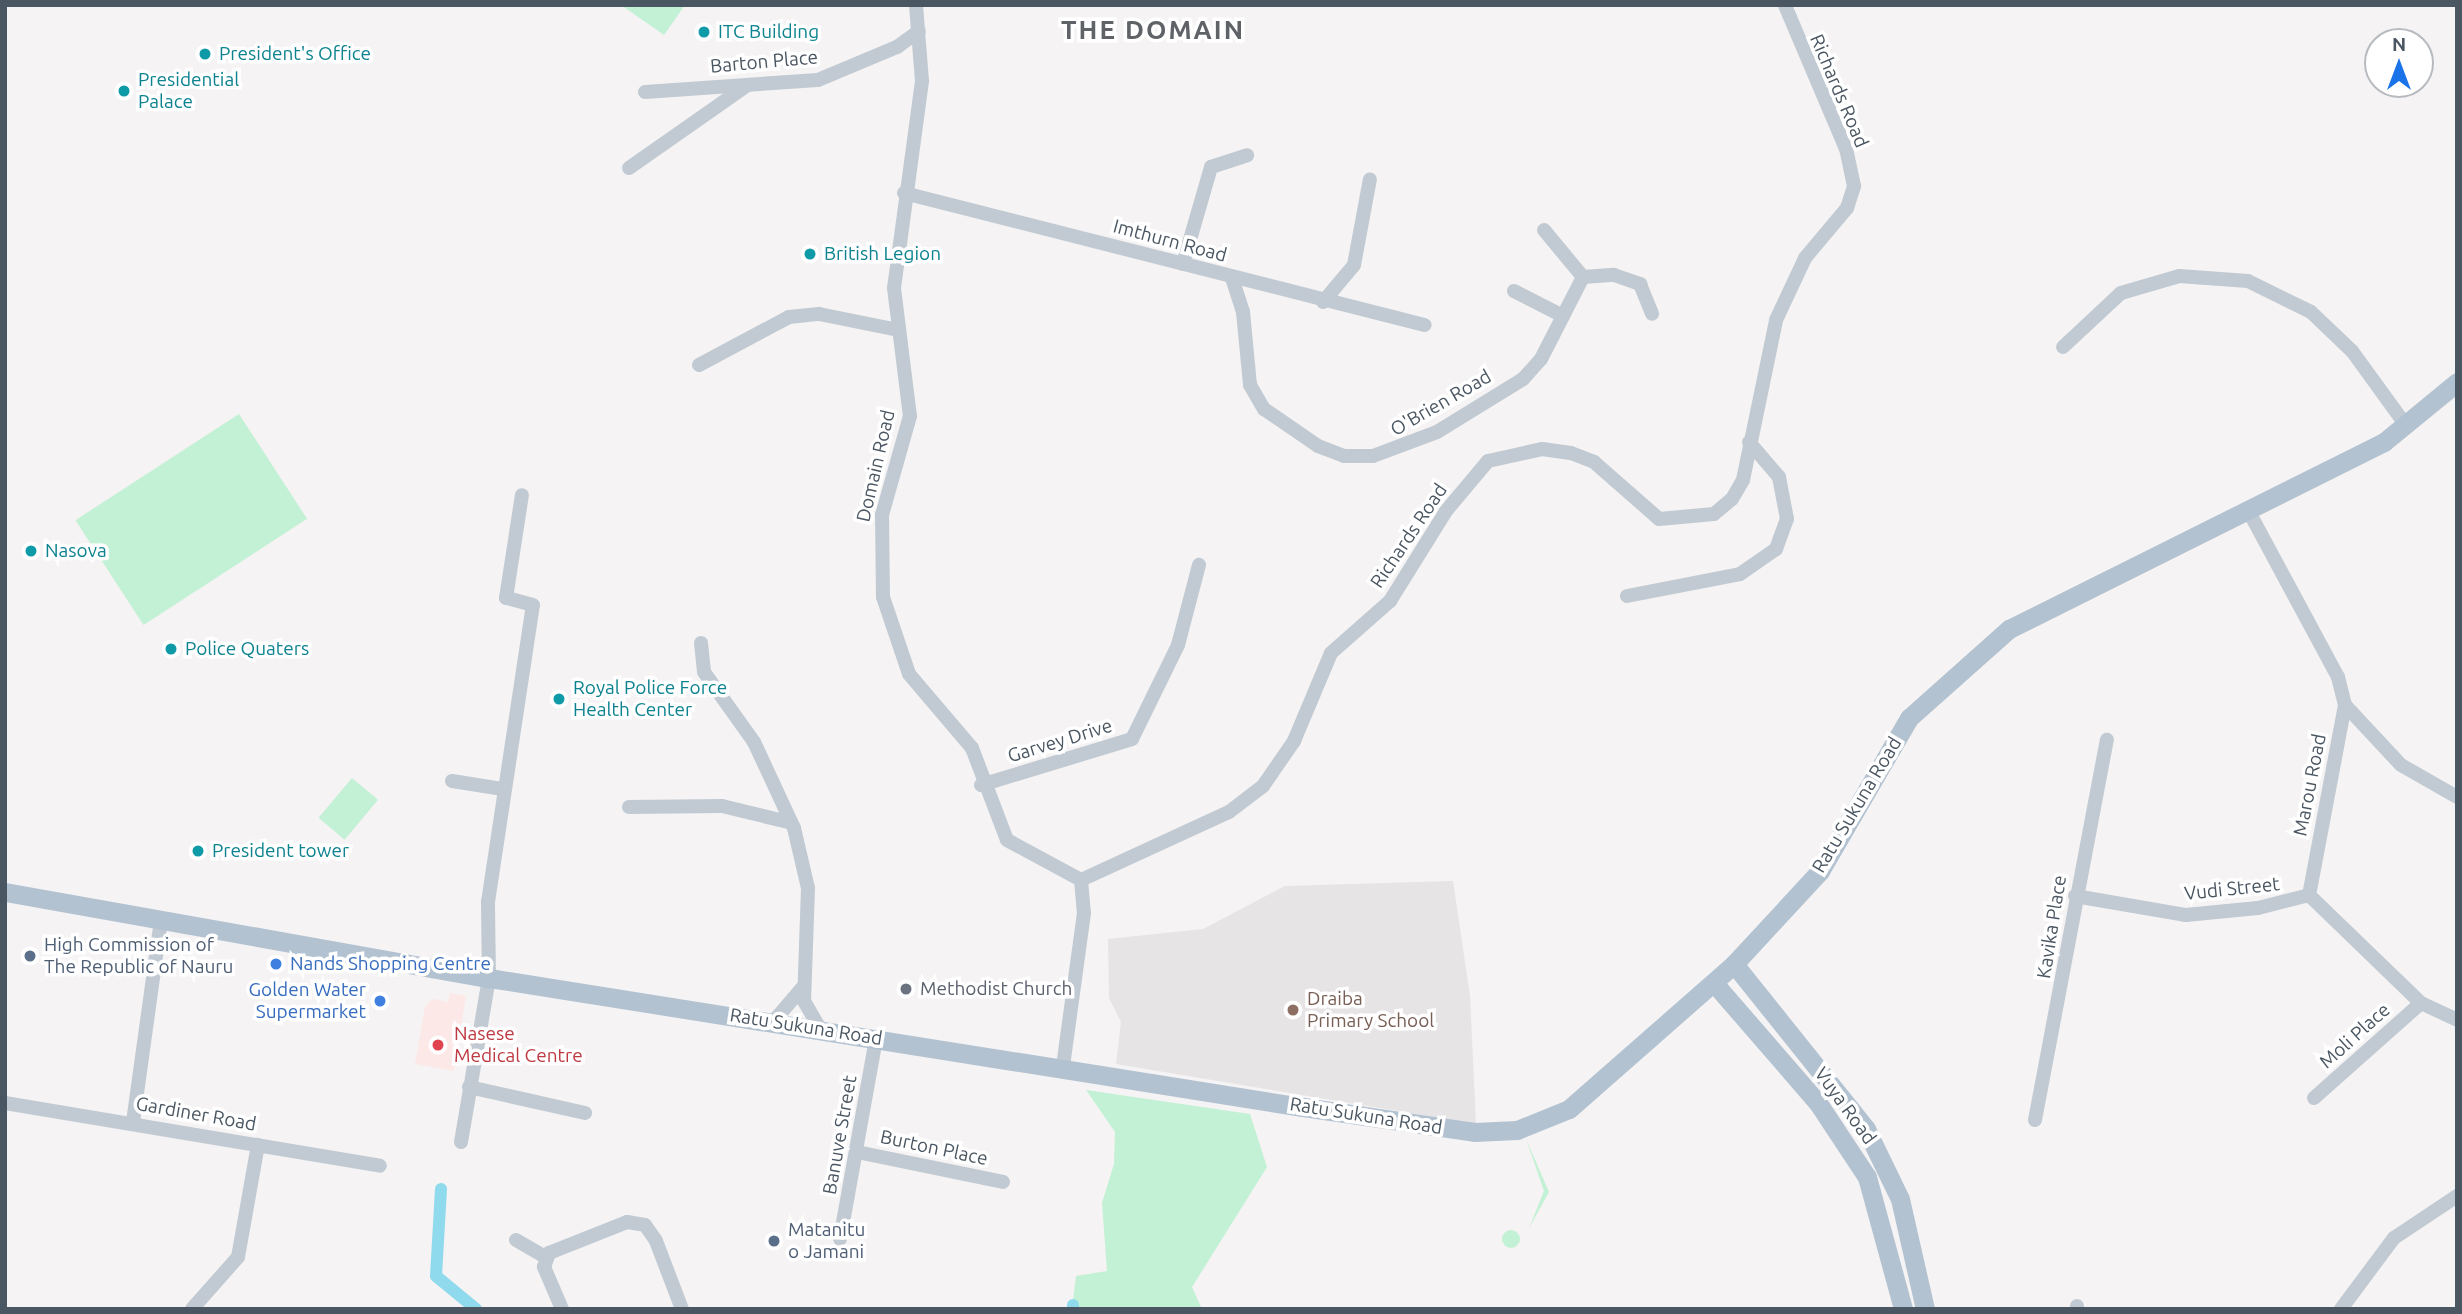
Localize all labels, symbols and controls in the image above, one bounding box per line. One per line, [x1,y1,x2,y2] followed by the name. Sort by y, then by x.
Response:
[1062,14,1244,46] district label: THE DOMAIN
[718,21,819,43] place label: ITC Building
[696,24,712,40] marker: ITC Building
[2364,28,2434,98] north arrow
[1805,31,1873,151] street label: Richards Road
[2392,33,2406,55] text: N
[219,43,371,65] place label: President's Office
[197,46,213,62] marker: President's Office
[709,46,819,78] street label: Barton Place
[138,69,239,113] place label: Presidential Palace
[116,83,132,99] marker: Presidential Palace
[1111,215,1229,267] street label: Imthurn Road
[824,243,941,265] place label: British Legion
[802,246,818,262] marker: British Legion
[1387,365,1495,441] street label: O'Brien Road
[852,408,900,524] street label: Domain Road
[1366,480,1452,592] street label: Richards Road
[45,540,107,562] place label: Nasova
[23,543,39,559] marker: Nasova
[185,638,309,660] place label: Police Quaters
[163,641,179,657] marker: Police Quaters
[573,677,727,721] place label: Royal Police Force Health Center
[551,691,567,707] marker: Royal Police Force Health Center
[1005,714,1115,768] street label: Garvey Drive
[2289,732,2331,838] street label: Marou Road
[1808,733,1906,877] street label: Ratu Sukuna Road
[212,840,349,862] place label: President tower
[190,843,206,859] marker: President tower
[2183,873,2281,905] street label: Vudi Street
[2033,874,2071,980] street label: Kavika Place
[44,934,233,978] place label: High Commission of The Republic of Nauru
[22,948,38,964] marker: High Commission of The Republic of Nauru
[290,953,491,975] place label: Nands Shopping Centre
[268,956,284,972] marker: Nands Shopping Centre
[920,978,1072,1000] place label: Methodist Church
[248,979,366,1023] place label: Golden Water Supermarket
[898,981,914,997] marker: Methodist Church
[1307,988,1434,1032] place label: Draiba Primary School
[372,993,388,1009] marker: Golden Water Supermarket
[2315,998,2395,1074] street label: Moli Place
[1285,1002,1301,1018] marker: Draiba Primary School
[728,1004,884,1050] street label: Ratu Sukuna Road
[454,1023,583,1067] place label: Nasese Medical Centre
[428,1035,448,1055] marker: Nasese Medical Centre
[1809,1063,1881,1149] street label: Vuya Road
[818,1074,862,1196] street label: Banuve Street
[134,1092,258,1136] street label: Gardiner Road
[1288,1093,1444,1139] street label: Ratu Sukuna Road
[878,1125,990,1171] street label: Burton Place
[788,1219,865,1263] place label: Matanitu o Jamani
[766,1233,782,1249] marker: Matanitu o Jamani

